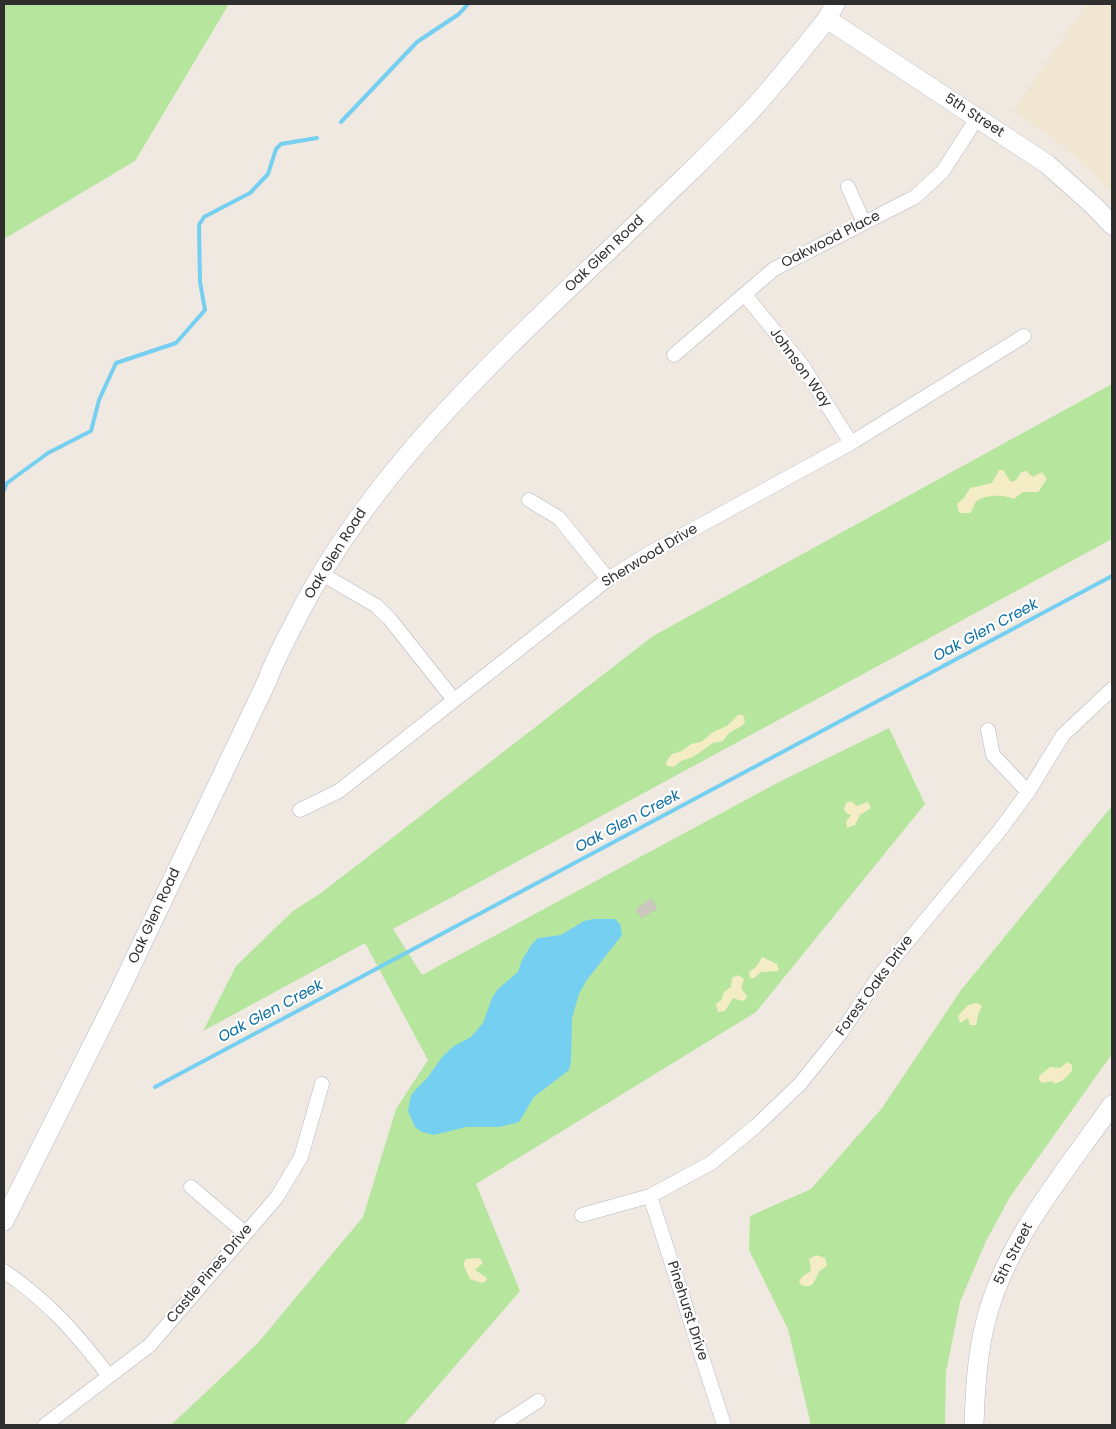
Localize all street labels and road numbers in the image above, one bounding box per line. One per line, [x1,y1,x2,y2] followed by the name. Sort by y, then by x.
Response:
[941,91,1007,141] street label: 5th Street
[779,208,883,272] street label: Oakwood Place
[562,212,648,296] street label: Oak Glen Road
[765,325,835,411] street label: Johnson Way
[301,506,371,602] street label: Oak Glen Road
[599,521,701,591] street label: Sherwood Drive
[126,866,184,966] street label: Oak Glen Road
[833,933,917,1039] street label: Forest Oaks Drive
[991,1220,1037,1288] street label: 5th Street
[164,1221,256,1327] street label: Castle Pines Drive
[663,1259,711,1363] street label: Pinehurst Drive

